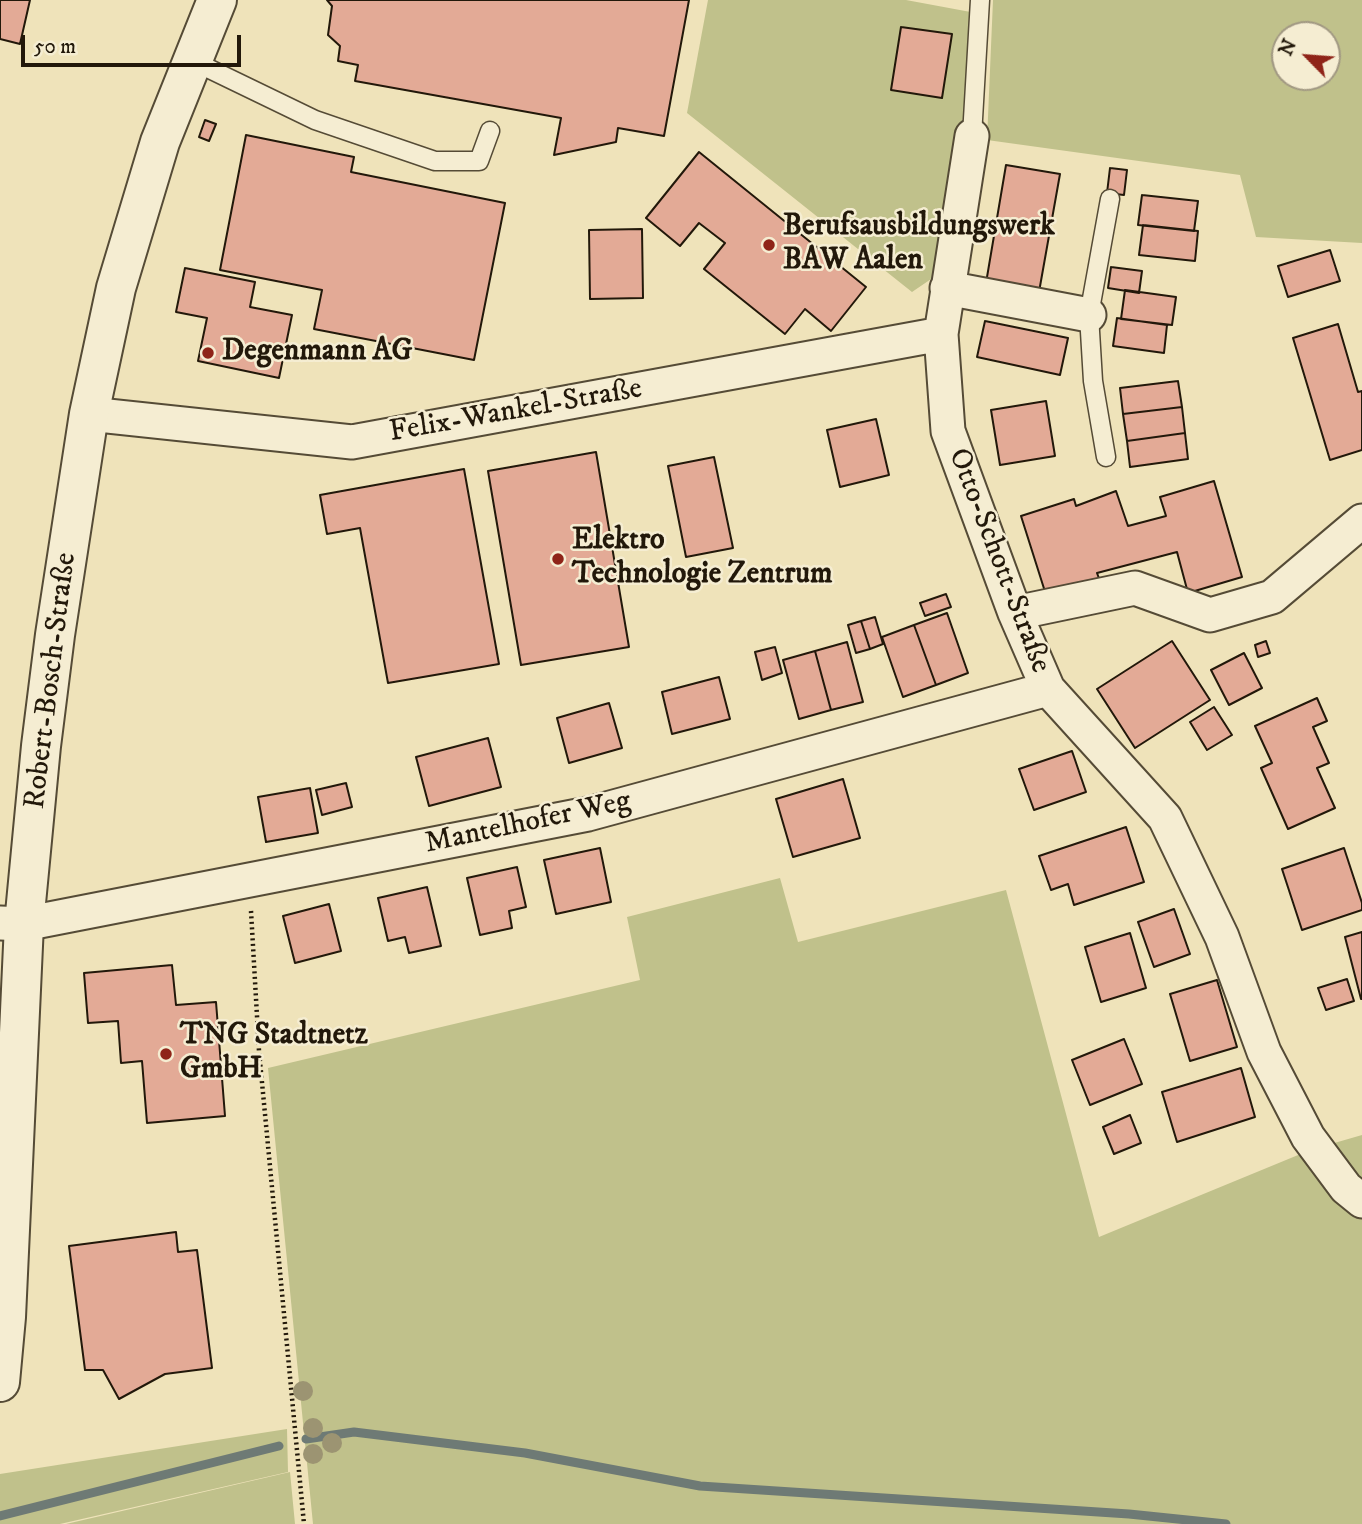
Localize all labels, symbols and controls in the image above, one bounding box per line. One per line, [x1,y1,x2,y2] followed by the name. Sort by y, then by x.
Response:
[24,21,245,65] scale bar
[1271,21,1341,91] north arrow
[34,34,76,60] text: 50 m
[1275,36,1302,60] text: N
[783,210,1055,280] place label: Berufsausbildungswerk BAW Aalen
[761,237,777,253] marker: Berufsausbildungswerk BAW Aalen
[222,335,412,371] place label: Degenmann AG
[200,345,216,361] marker: Degenmann AG
[387,372,645,452] street label: Felix-Wankel-Straße
[939,444,1057,678] street label: Otto-Schott-Straße
[572,524,833,594] place label: Elektro Technologie Zentrum
[18,551,86,811] street label: Robert-Bosch-Straße
[550,551,566,567] marker: Elektro Technologie Zentrum
[422,785,634,863] street label: Mantelhofer Weg
[180,1019,368,1090] place label: TNG Stadtnetz GmbH
[158,1046,174,1062] marker: TNG Stadtnetz GmbH

